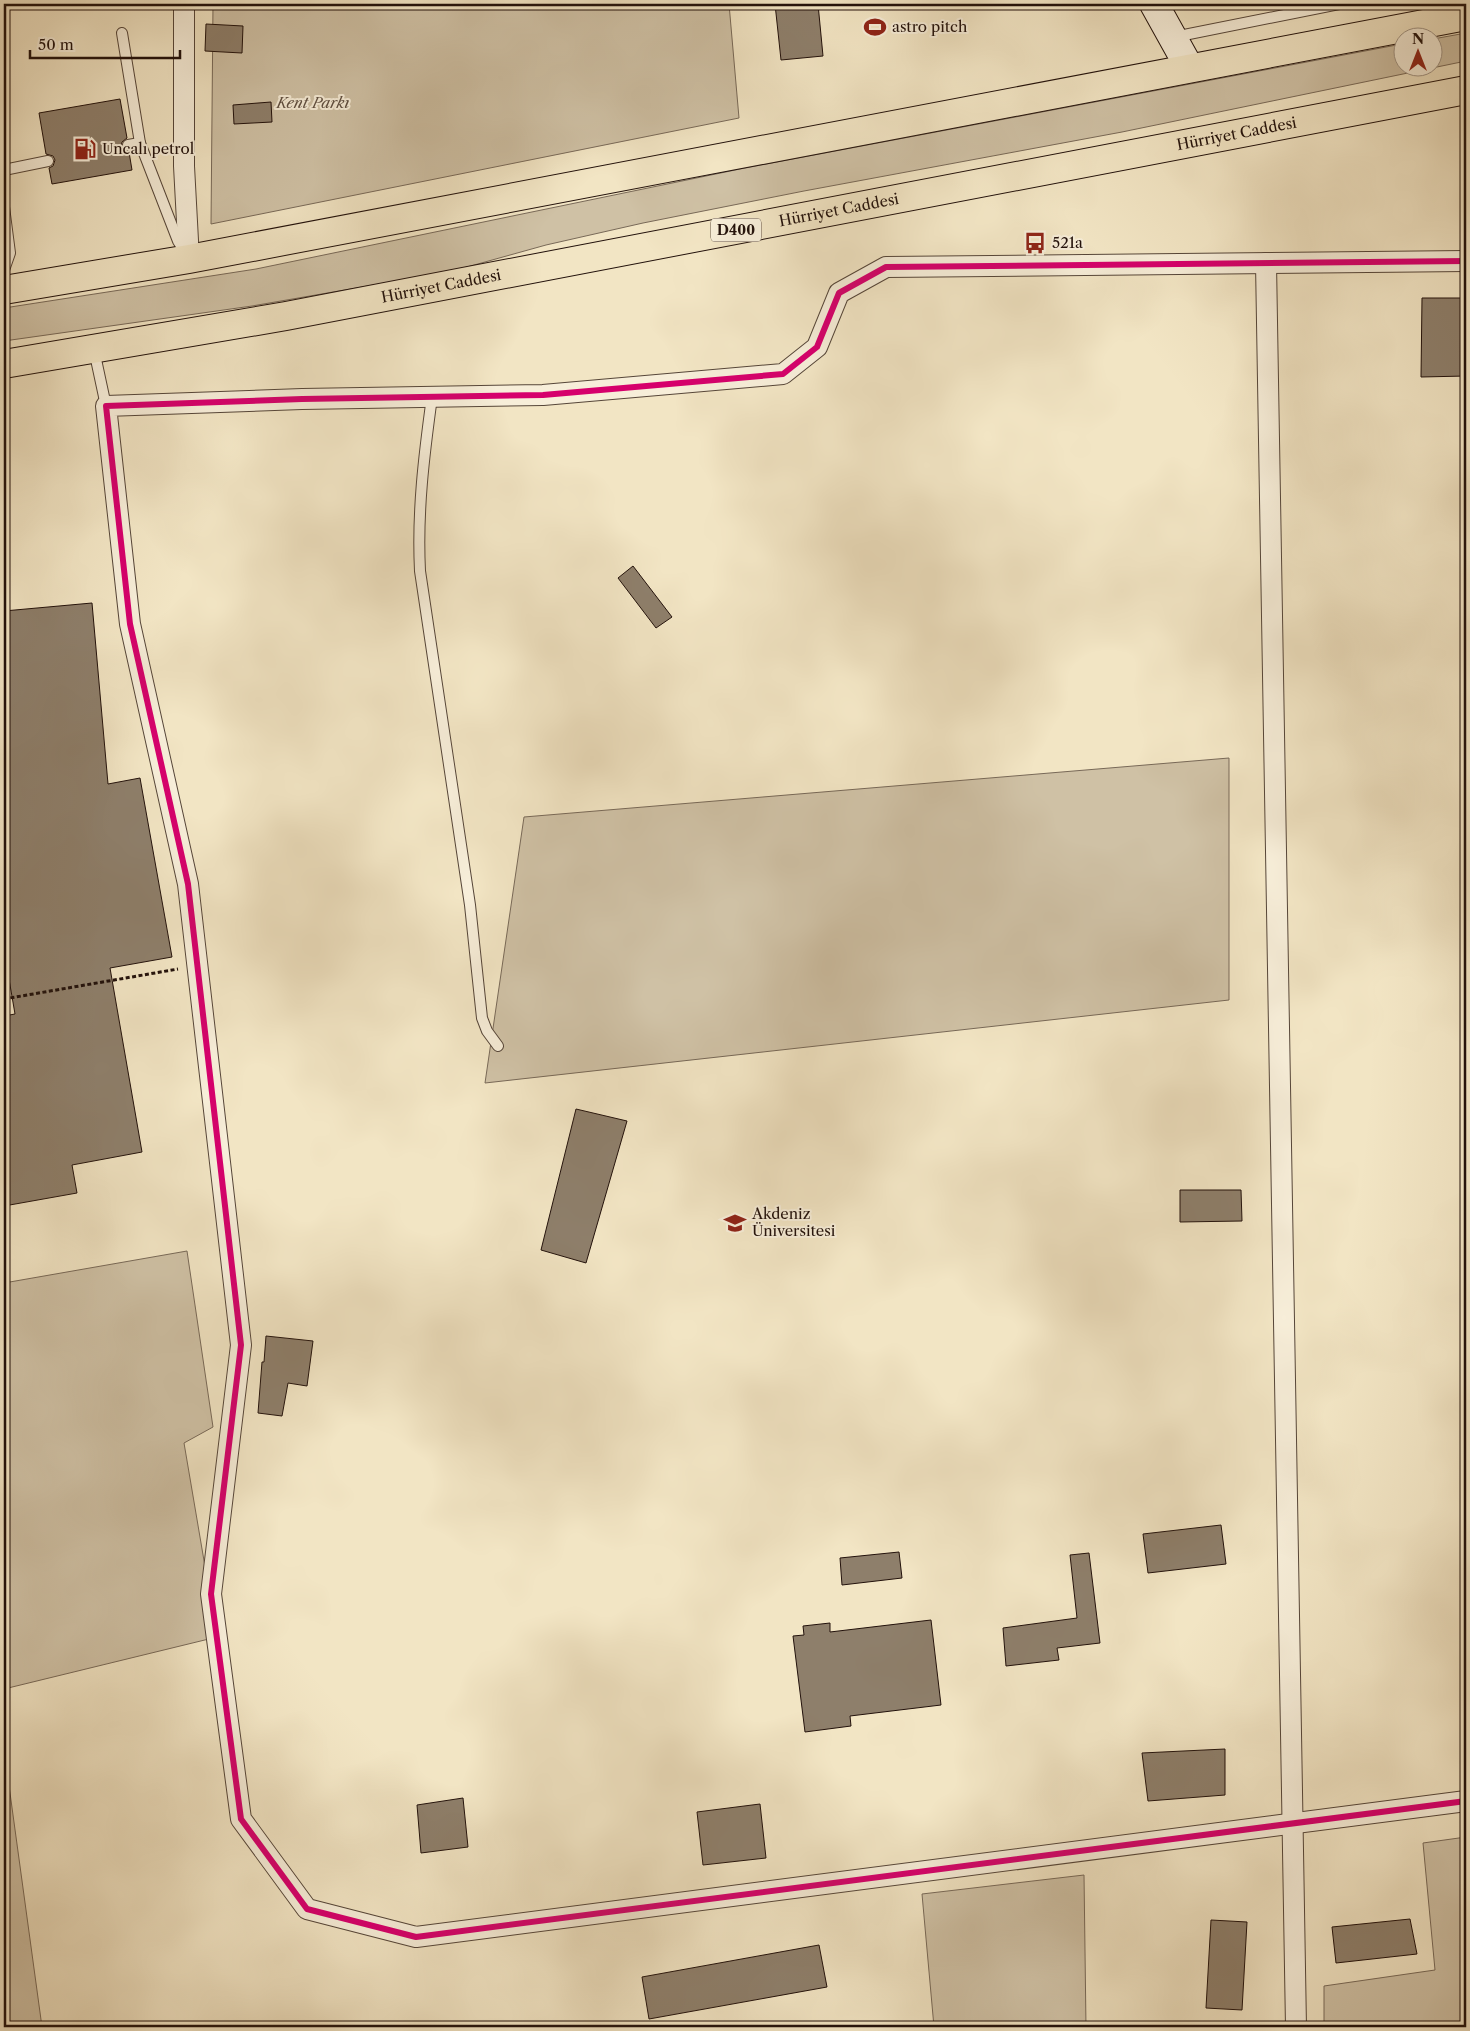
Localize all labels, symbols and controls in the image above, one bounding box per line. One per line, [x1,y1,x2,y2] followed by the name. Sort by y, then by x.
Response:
[862,14,888,40] sports icon: astro pitch
[892,17,968,36] place label: astro pitch
[30,28,180,60] scale bar
[1392,28,1442,78] north arrow
[1412,30,1424,48] text: N
[38,35,74,54] text: 50 m
[276,93,350,112] park label: Kent Parkı
[1175,113,1299,154] street label: Hürriyet Caddesi
[72,136,98,162] fuel station icon: Uncalı petrol
[102,139,195,158] place label: Uncalı petrol
[777,189,901,230] street label: Hürriyet Caddesi
[711,218,761,242] road number: D400
[1022,230,1048,256] bus stop icon: 521a
[1052,233,1083,252] place label: 521a
[379,265,503,307] street label: Hürriyet Caddesi
[751,1204,836,1240] place label: Akdeniz Üniversitesi
[722,1210,748,1236] school or university icon: Akdeniz Üniversitesi

